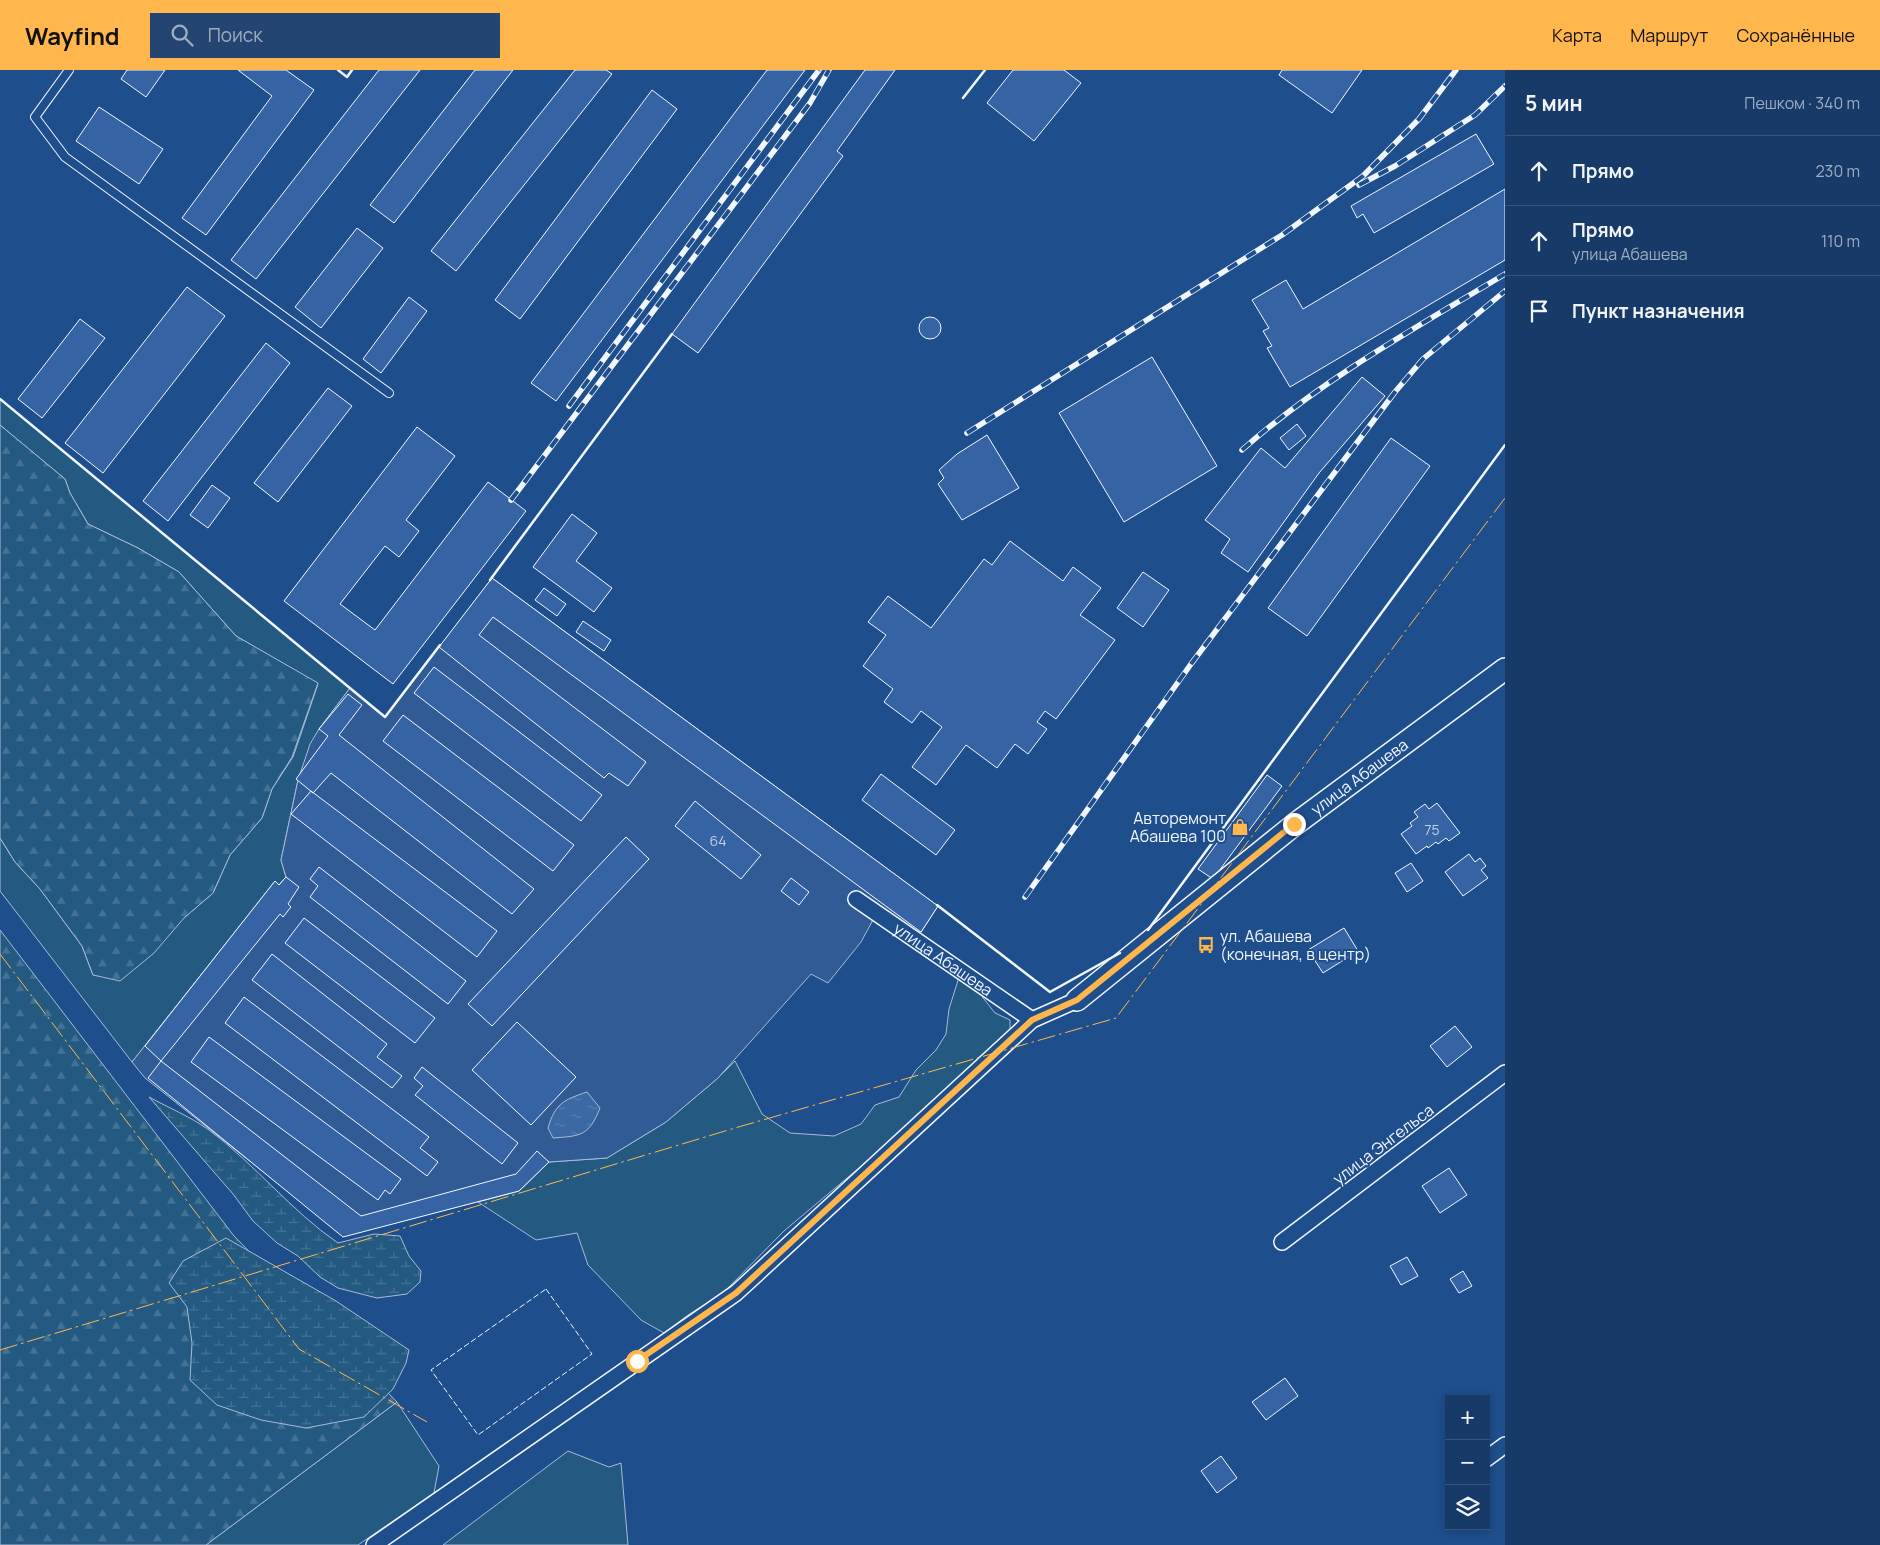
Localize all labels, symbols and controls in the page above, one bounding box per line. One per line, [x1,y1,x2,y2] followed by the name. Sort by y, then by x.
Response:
[150,13,500,58] search box
[25,19,120,52] text: Wayfind
[168,21,196,49] icon: search
[208,22,263,48] text: Поиск
[1552,23,1602,47] text: Карта
[1630,23,1708,47] text: Маршрут
[1736,23,1855,47] text: Сохранённые
[1525,89,1583,117] text: 5 мин
[1744,92,1860,114] text: Пешком · 340 m
[1525,157,1553,185] icon: ahead
[1572,158,1634,184] text: Прямо
[1816,160,1860,182] text: 230 m
[1572,217,1634,243] text: Прямо
[1525,227,1553,255] icon: ahead
[1821,230,1860,252] text: 110 m
[1572,243,1688,265] text: улица Абашева
[1525,297,1553,325] icon: arrive
[1572,298,1745,324] text: Пункт назначения
[1306,733,1412,820] street label: улица Абашева
[1130,807,1226,847] place label: Авторемонт Абашева 100
[1283,813,1306,836] route end
[1230,817,1250,837] shop icon: Авторемонт Абашева 100
[1424,820,1440,839] house number: 75
[710,831,726,850] house number: 64
[889,917,997,1001] street label: улица Абашева
[1220,925,1371,965] place label: ул. Абашева (конечная, в центр)
[1196,935,1216,955] bus stop icon: ул. Абашева (конечная, в центр)
[1328,1099,1438,1189] street label: улица Энгельса
[626,1350,649,1373] route start
[1445,1395,1490,1530] map controls
[1445,1395,1490,1440] button: +
[1445,1440,1490,1485] button: −
[1445,1485,1490,1530] button: layers

